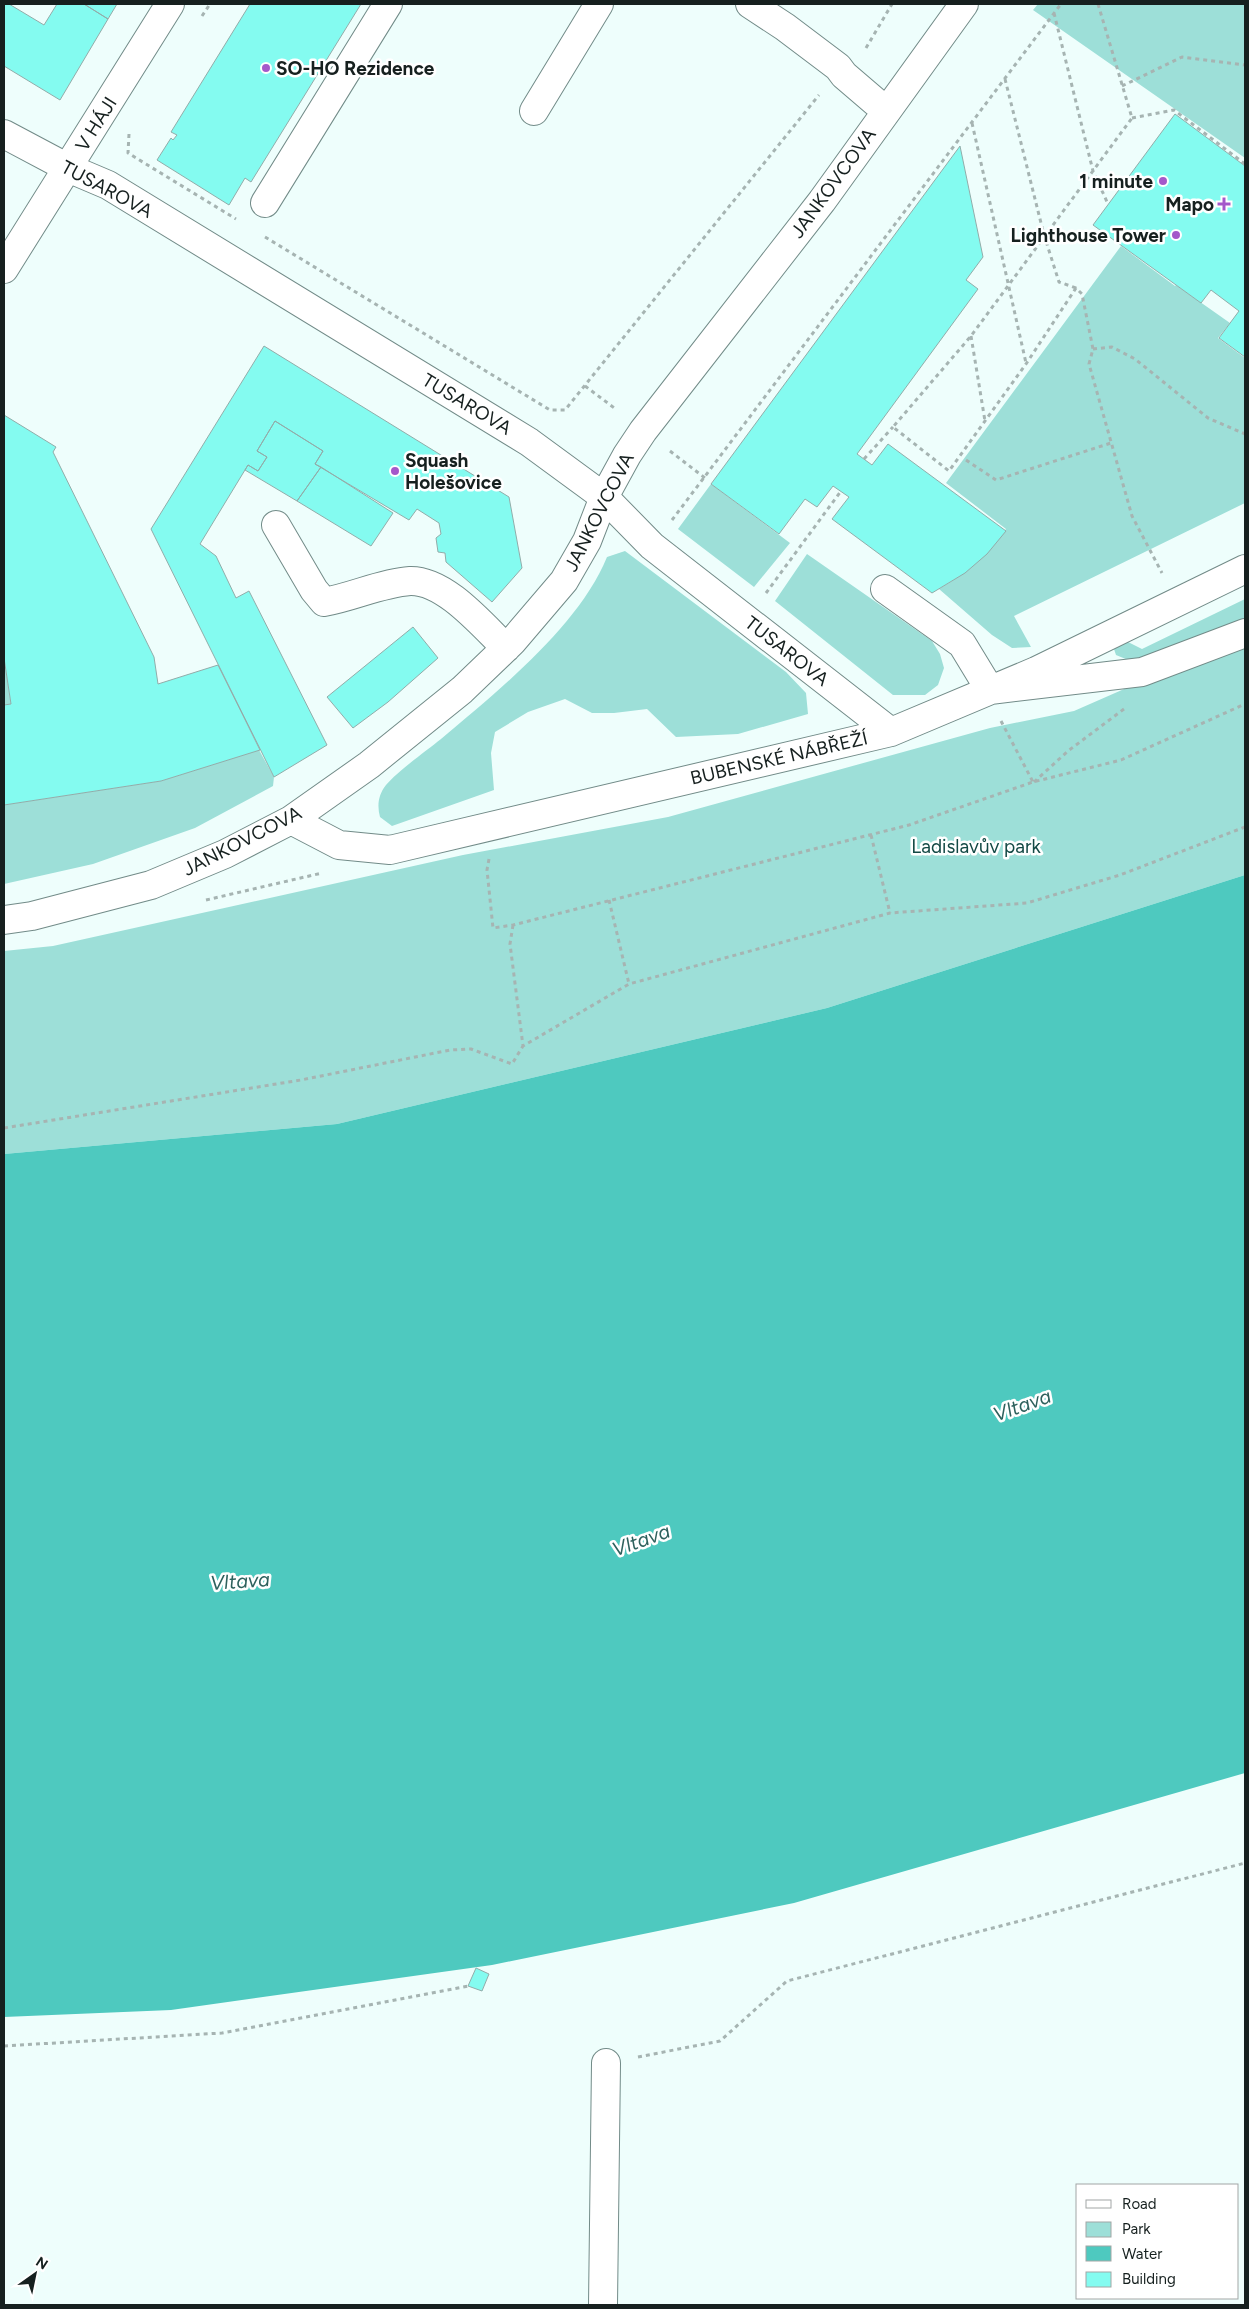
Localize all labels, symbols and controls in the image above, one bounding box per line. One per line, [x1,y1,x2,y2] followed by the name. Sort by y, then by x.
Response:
[276,57,435,80] place label: SO-HO Rezidence
[260,62,272,74] marker: SO-HO Rezidence
[70,92,122,156] street label: V HÁJI
[785,123,881,242] street label: JANKOVCOVA
[57,155,157,223] street label: TUSAROVA
[1079,170,1153,193] place label: 1 minute
[1157,175,1169,187] marker: 1 minute
[1165,193,1214,216] place label: Mapo
[1218,198,1230,210] marker: Mapo
[1011,224,1166,247] place label: Lighthouse Tower
[1170,229,1182,241] marker: Lighthouse Tower
[418,368,516,440] street label: TUSAROVA
[405,449,502,494] place label: Squash Holešovice
[559,449,639,575] street label: JANKOVCOVA
[389,465,401,477] marker: Squash Holešovice
[740,611,834,691] street label: TUSAROVA
[688,726,871,790] street label: BUBENSKÉ NÁBŘEŽÍ
[179,801,305,881] street label: JANKOVCOVA
[911,835,1041,858] park label: Ladislavův park
[990,1383,1054,1426] water label: Vltava
[609,1518,673,1561] water label: Vltava
[209,1567,271,1595] water label: Vltava
[1076,2184,1239,2299] legend
[1122,2195,1157,2213] text: Road
[1122,2220,1151,2238] text: Park
[1122,2245,1162,2263] text: Water
[10,2249,60,2299] north arrow
[33,2253,51,2274] text: N
[1122,2270,1176,2288] text: Building

